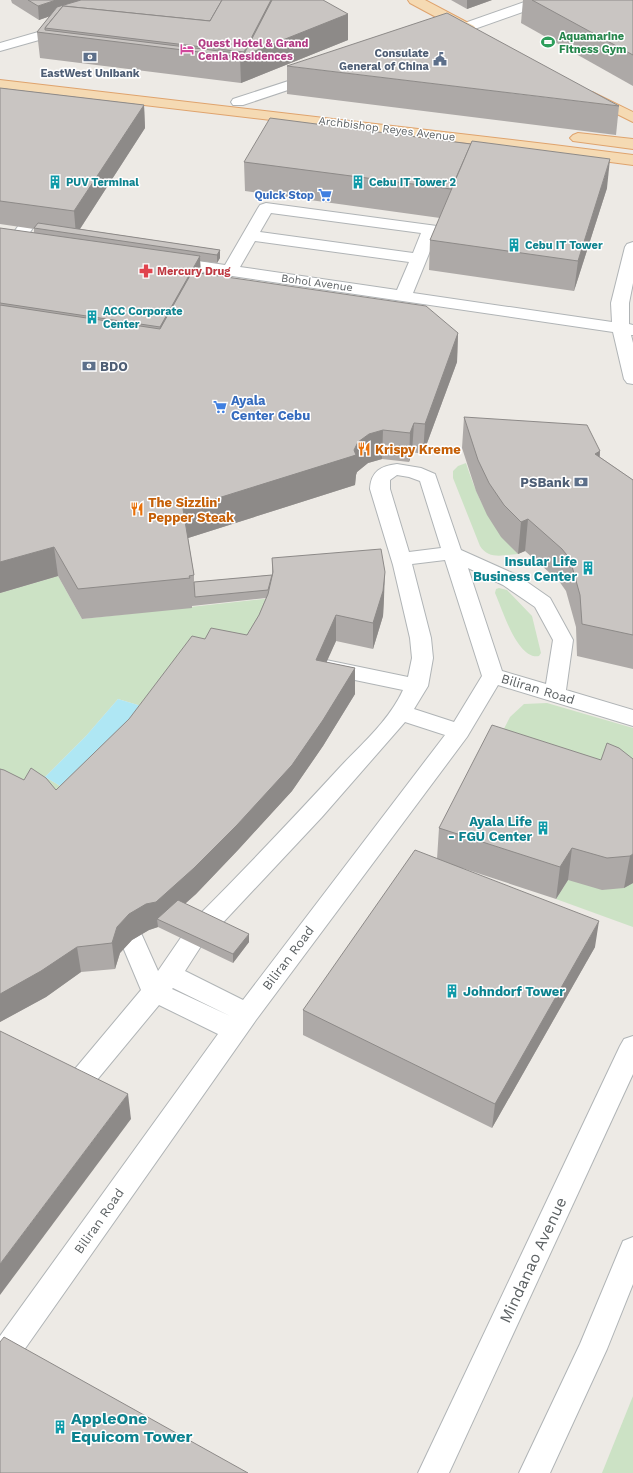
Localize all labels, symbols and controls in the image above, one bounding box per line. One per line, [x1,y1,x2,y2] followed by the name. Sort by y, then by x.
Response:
[559,30,626,56] place label: Aquamarine Fitness Gym
[540,34,556,50] sports icon: Aquamarine Fitness Gym
[198,37,309,63] place label: Quest Hotel & Grand Cenia Residences
[179,41,195,57] hotel icon: Quest Hotel & Grand Cenia Residences
[339,47,430,73] place label: Consulate General of China
[82,49,98,65] bank icon: EastWest Unibank
[432,51,448,67] public building icon: Consulate General of China
[40,67,140,80] place label: EastWest Unibank
[318,114,456,144] street label: Archbishop Reyes Avenue
[47,174,63,190] building icon: PUV Terminal
[350,174,366,190] building icon: Cebu IT Tower 2
[66,176,139,189] place label: PUV Terminal
[369,176,457,189] place label: Cebu IT Tower 2
[317,187,333,203] supermarket icon: Quick Stop
[254,189,314,202] place label: Quick Stop
[506,237,522,253] building icon: Cebu IT Tower
[525,239,603,252] place label: Cebu IT Tower
[138,263,154,279] pharmacy icon: Mercury Drug
[157,265,231,278] place label: Mercury Drug
[280,272,354,294] street label: Bohol Avenue
[103,305,183,331] place label: ACC Corporate Center
[84,309,100,325] building icon: ACC Corporate Center
[81,358,97,374] bank icon: BDO
[100,359,128,374] place label: BDO
[231,393,310,423] place label: Ayala Center Cebu
[212,399,228,415] supermarket icon: Ayala Center Cebu
[356,441,372,457] restaurant icon: Krispy Kreme
[375,442,461,457] place label: Krispy Kreme
[573,474,589,490] bank icon: PSBank
[520,475,571,490] place label: PSBank
[148,495,235,525] place label: The Sizzlin' Pepper Steak
[129,501,145,517] restaurant icon: The Sizzlin' Pepper Steak
[473,554,577,584] place label: Insular Life Business Center
[580,560,596,576] building icon: Insular Life Business Center
[499,671,577,707] street label: Biliran Road
[448,814,532,844] place label: Ayala Life - FGU Center
[535,820,551,836] building icon: Ayala Life - FGU Center
[259,923,317,993] street label: Biliran Road
[444,983,460,999] building icon: Johndorf Tower
[463,984,565,999] place label: Johndorf Tower
[71,1186,127,1256] street label: Biliran Road
[495,1194,571,1326] street label: Mindanao Avenue
[71,1409,192,1446] place label: AppleOne Equicom Tower
[52,1419,68,1435] building icon: AppleOne Equicom Tower

